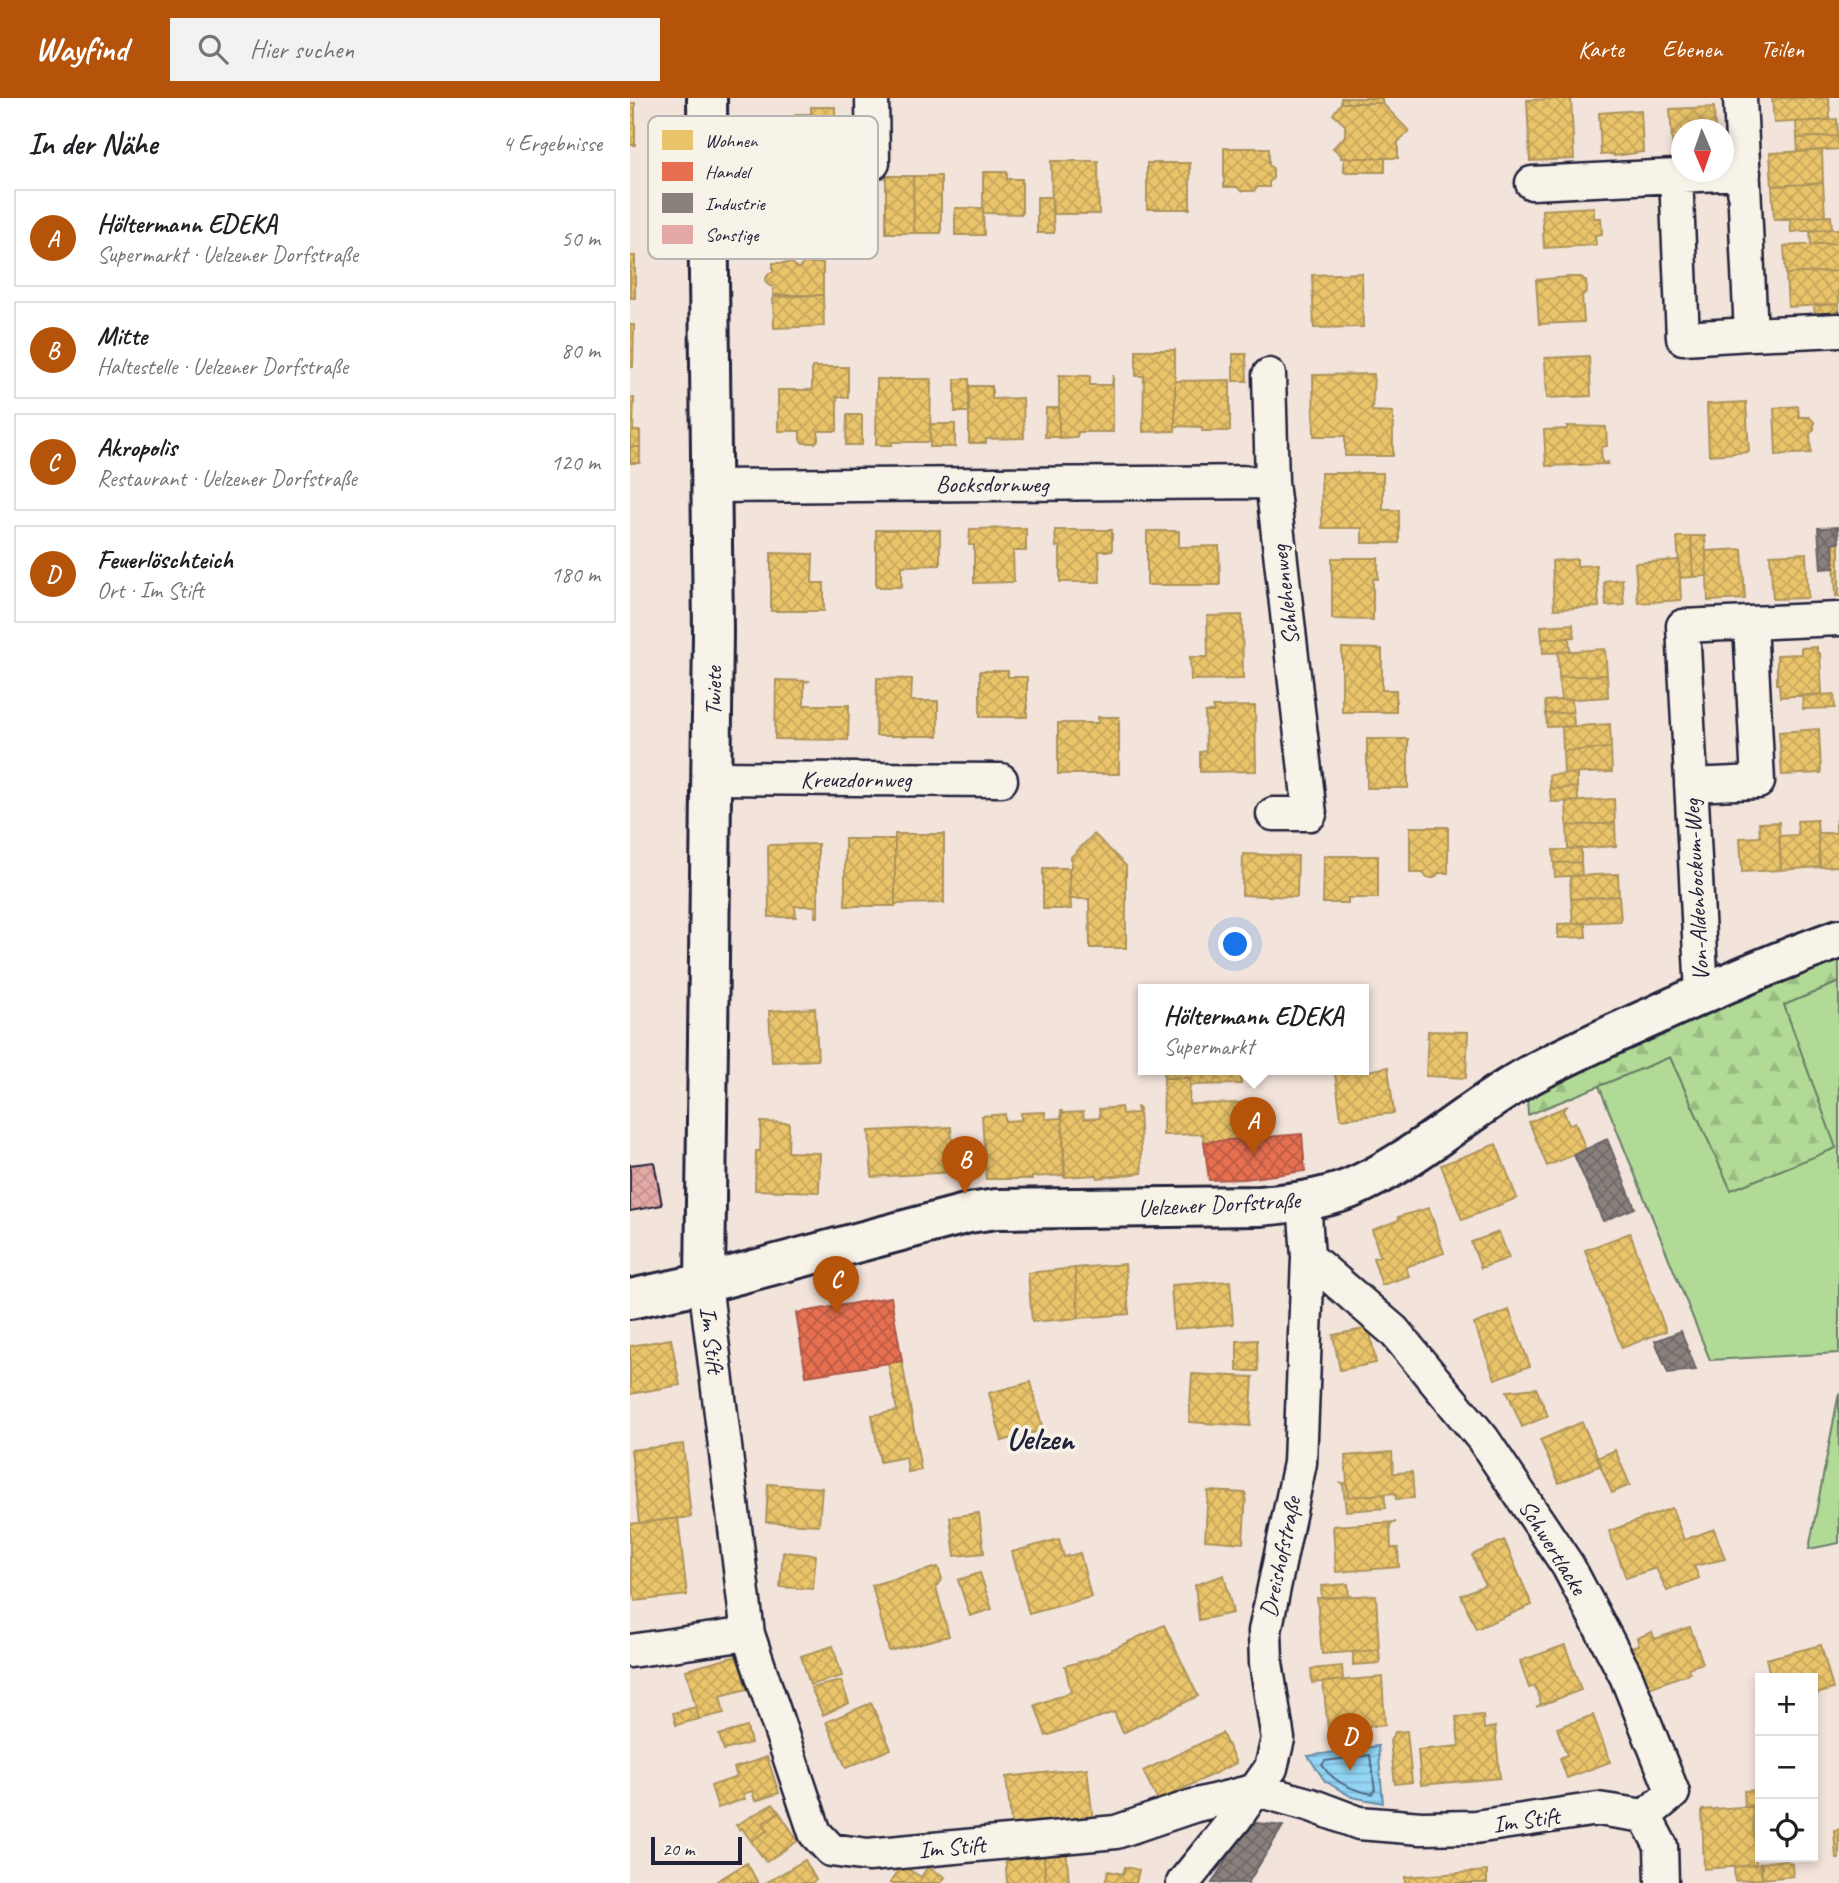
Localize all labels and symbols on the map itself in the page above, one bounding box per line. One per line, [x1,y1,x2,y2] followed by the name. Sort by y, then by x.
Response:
[648,116,878,259] legend
[1671,119,1734,182] north arrow
[705,129,759,153] text: Wohnen
[705,160,753,184] text: Handel
[705,192,767,216] text: Industrie
[705,223,760,247] text: Sonstige
[936,469,1051,499] street label: Bocksdornweg
[1264,542,1306,647] street label: Schlehenweg
[698,664,728,716] street label: Twiete
[801,764,913,794] street label: Kreuzdornweg
[1676,797,1716,982] street label: Von-Aldenbockum-Weg
[1218,927,1252,961] your location
[1230,1097,1276,1155] pin: A
[942,1136,988,1194] pin: B
[1137,1185,1303,1223] street label: Uelzener Dorfstraße
[813,1256,859,1314] pin: C
[693,1305,731,1377] street label: Im Stift
[1006,1418,1076,1459] district label: Uelzen
[1253,1492,1308,1620] street label: Dreishofstraße
[1512,1494,1595,1602] street label: Schwertlacke
[1327,1713,1373,1771] pin: D
[1491,1800,1563,1840] street label: Im Stift
[917,1829,989,1865] street label: Im Stift
[651,1834,742,1866] scale bar

